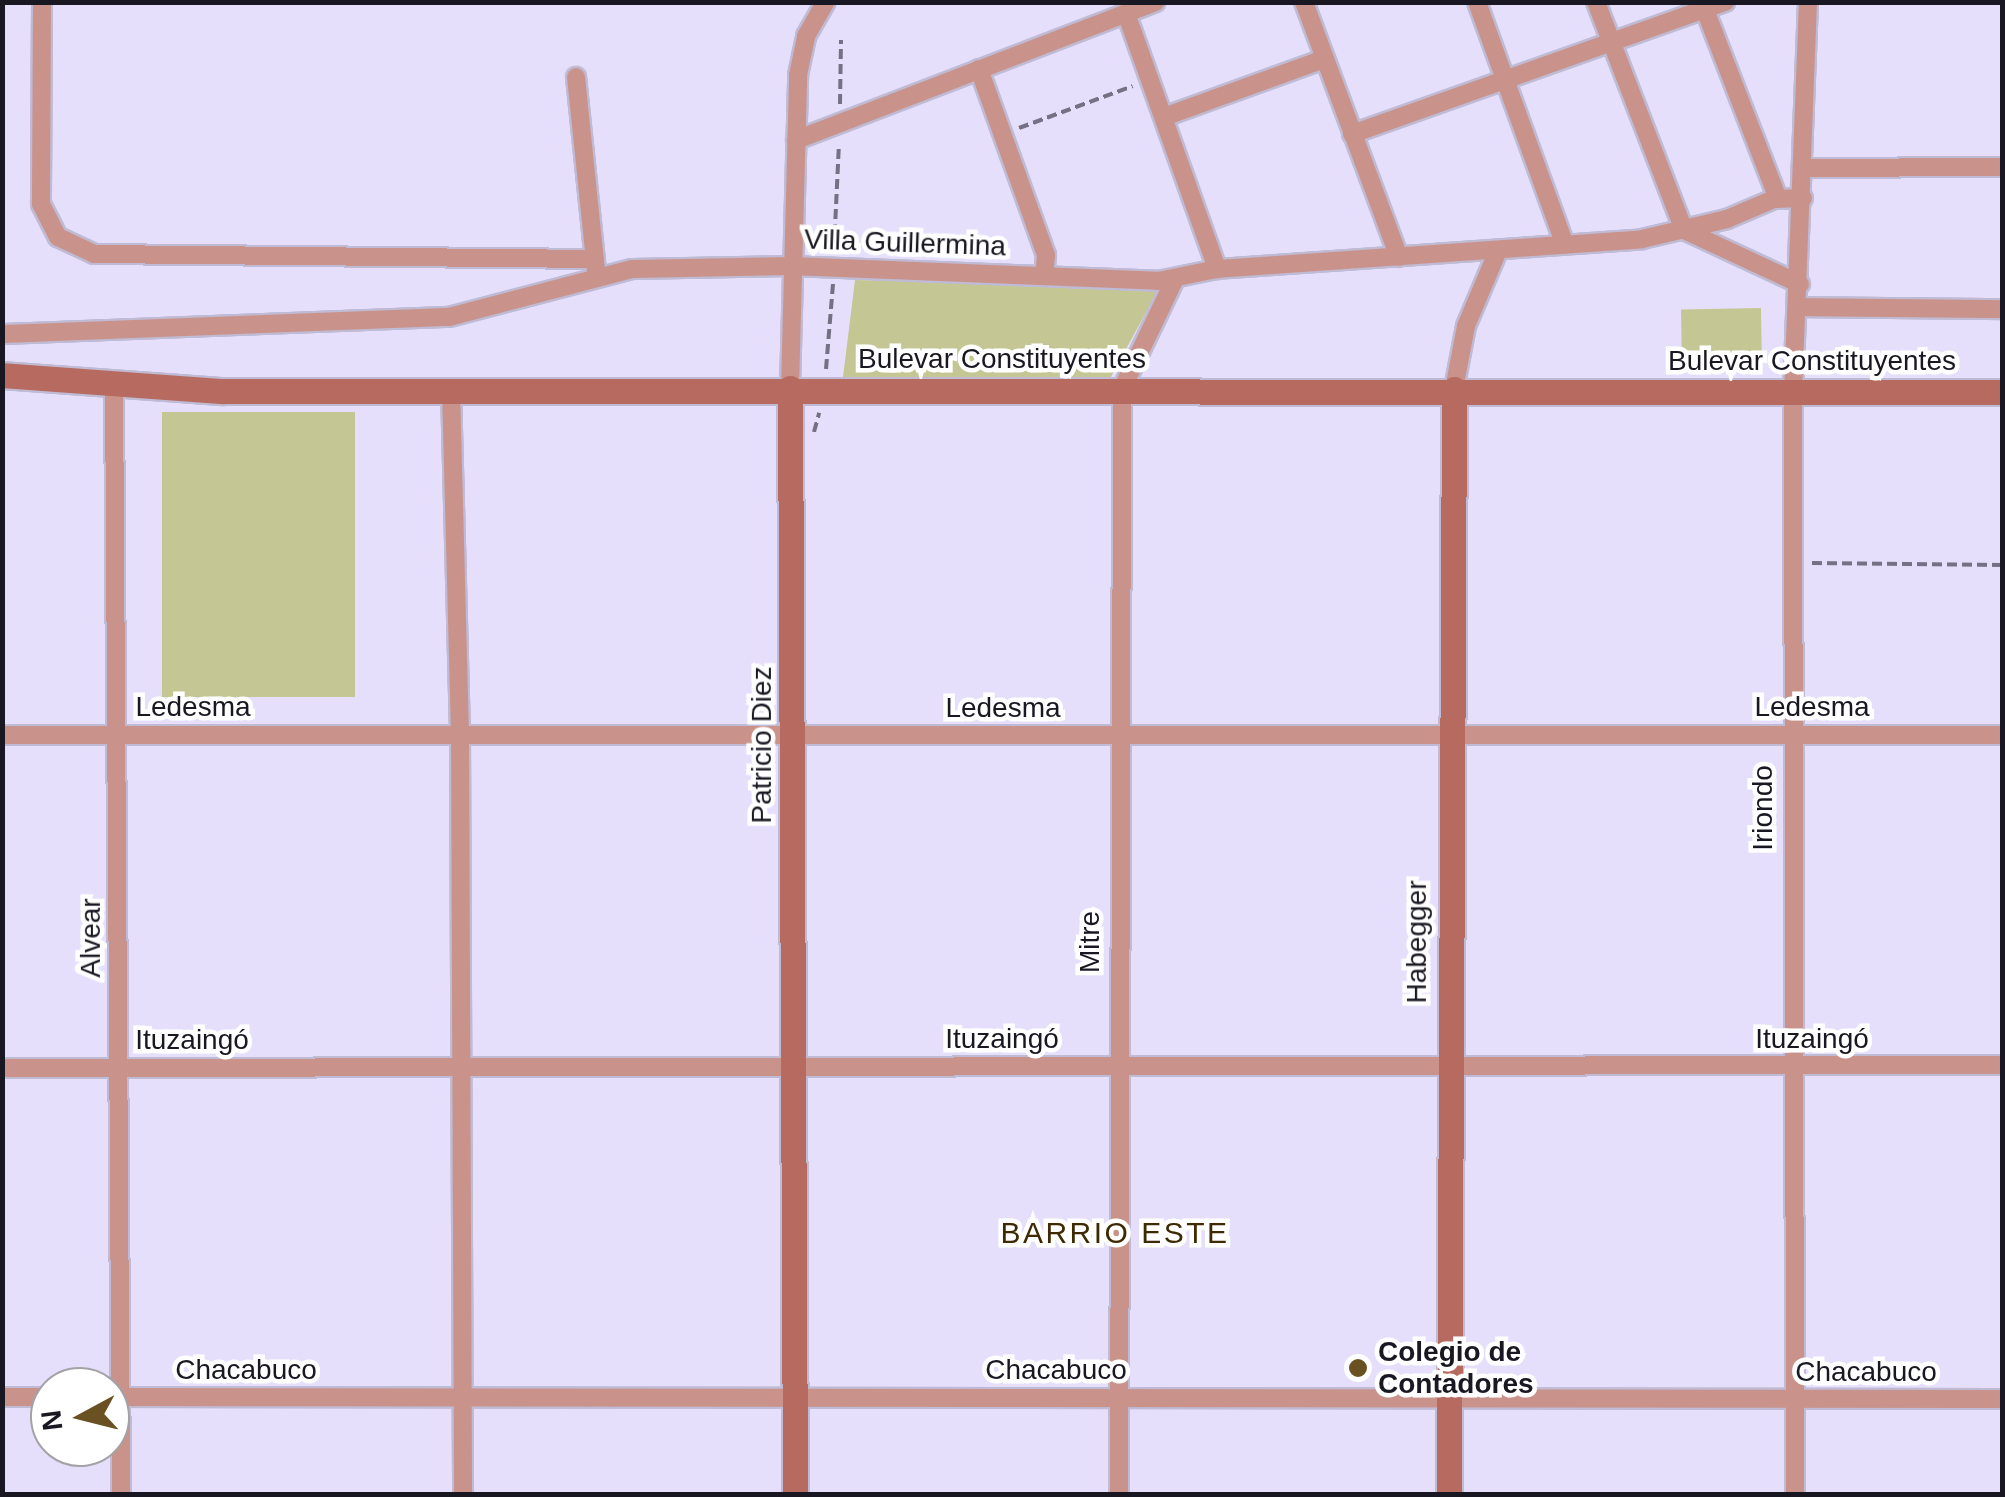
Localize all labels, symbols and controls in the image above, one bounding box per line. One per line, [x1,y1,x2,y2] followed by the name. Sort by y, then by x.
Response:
[804,223,1006,263] street label: Villa Guillermina
[858,342,1146,376] street label: Bulevar Constituyentes
[1668,344,1956,378] street label: Bulevar Constituyentes
[745,666,779,824] street label: Patricio Diez
[135,690,251,724] street label: Ledesma
[1754,690,1870,724] street label: Ledesma
[945,691,1061,725] street label: Ledesma
[1746,765,1780,851] street label: Iriondo
[1400,881,1434,1003] street label: Habegger
[74,898,108,978] street label: Alvear
[1073,911,1107,973] street label: Mitre
[945,1022,1059,1056] street label: Ituzaingó
[1755,1022,1869,1056] street label: Ituzaingó
[135,1023,249,1057] street label: Ituzaingó
[1000,1215,1230,1251] district label: BARRIO ESTE
[1378,1335,1534,1401] place label: Colegio de Contadores
[175,1353,317,1387] street label: Chacabuco
[985,1353,1127,1387] street label: Chacabuco
[1795,1355,1937,1389] street label: Chacabuco
[1347,1357,1369,1379] marker: Colegio de Contadores
[30,1367,130,1467] north arrow
[35,1409,68,1432] text: N

